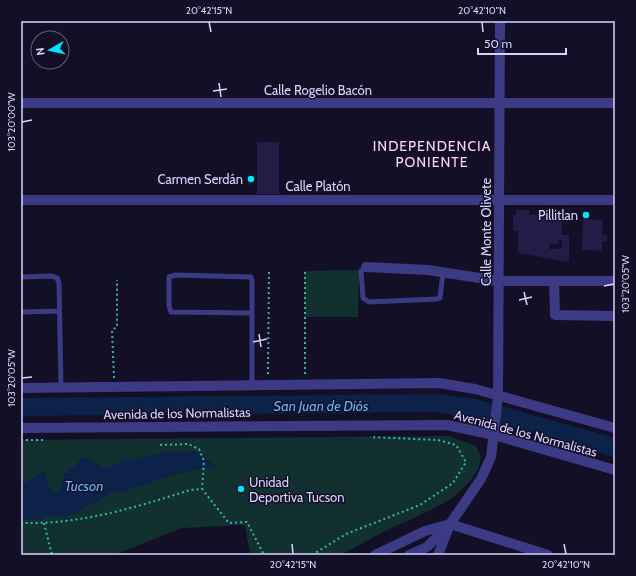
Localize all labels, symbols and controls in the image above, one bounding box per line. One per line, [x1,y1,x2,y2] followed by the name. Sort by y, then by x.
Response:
[186,4,232,17] text: 20°42'15"N
[458,4,506,17] text: 20°42'10"N
[30,30,70,70] north arrow
[478,30,566,56] scale bar
[484,36,512,51] text: 50 m
[33,47,48,57] text: N
[264,82,372,98] street label: Calle Rogelio Bacón
[5,92,18,152] text: 103°20'00"W
[373,137,491,171] district label: INDEPENDENCIA PONIENTE
[157,171,243,187] place label: Carmen Serdán
[246,174,256,184] marker: Carmen Serdán
[285,178,351,194] street label: Calle Platón
[478,178,494,286] street label: Calle Monte Olivete
[538,207,578,223] place label: Pillitlan
[581,210,591,220] marker: Pillitlan
[619,255,632,313] text: 103°20'05"W
[5,349,18,407] text: 103°20'05"W
[274,397,369,415] water label: San Juan de Diós
[103,404,251,422] street label: Avenida de los Normalistas
[453,406,600,460] street label: Avenida de los Normalistas
[249,474,344,505] place label: Unidad Deportiva Tucson
[65,477,103,495] water label: Tucson
[236,484,246,494] marker: Unidad Deportiva Tucson
[270,558,316,571] text: 20°42'15"N
[542,558,590,571] text: 20°42'10"N

